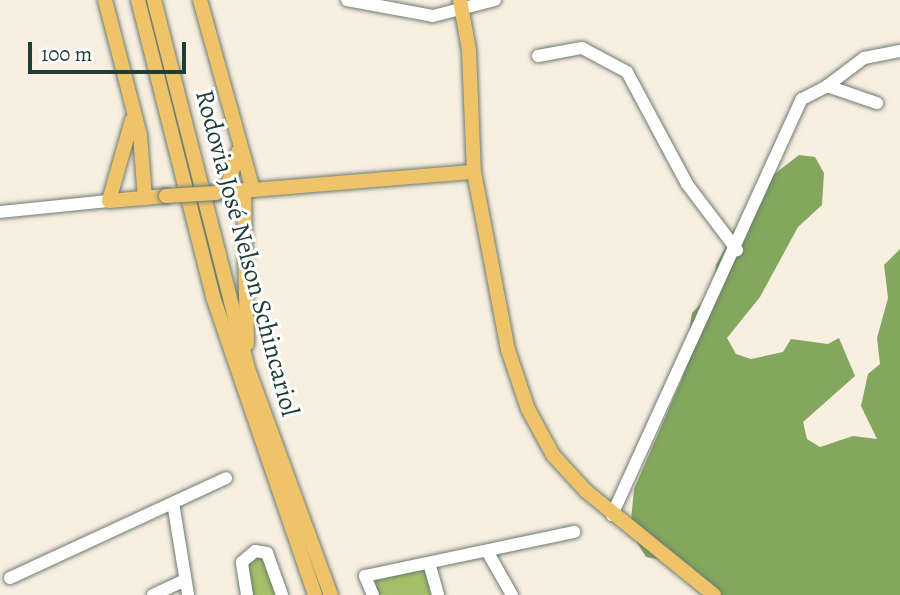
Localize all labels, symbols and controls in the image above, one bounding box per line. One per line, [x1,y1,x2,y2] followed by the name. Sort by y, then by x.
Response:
[32,28,189,72] scale bar
[41,40,92,68] text: 100 m
[188,86,306,420] street label: Rodovia José Nelson Schincariol

